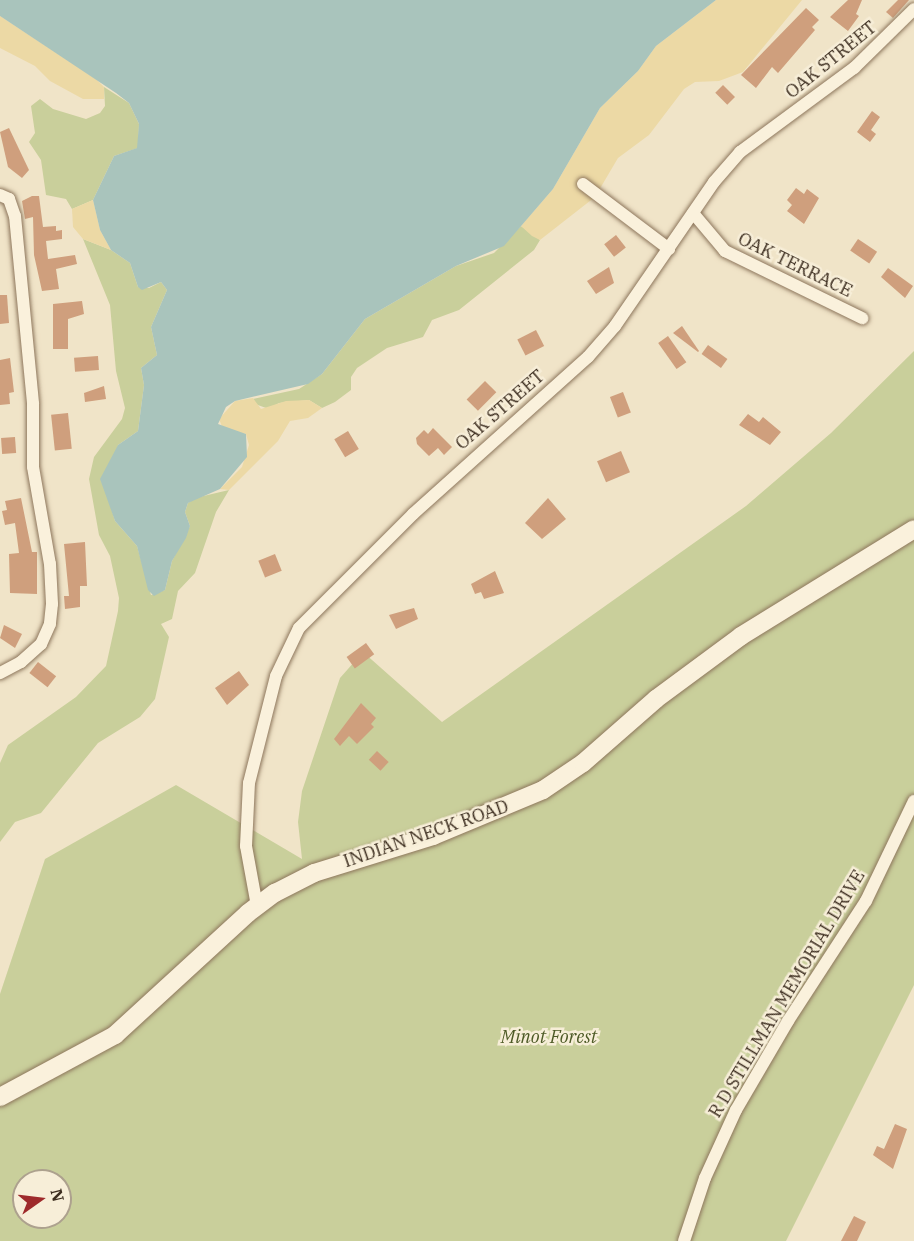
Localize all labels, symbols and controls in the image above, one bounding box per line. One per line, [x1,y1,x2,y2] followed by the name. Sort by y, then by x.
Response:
[781,17,881,103] street label: OAK STREET
[734,228,856,302] street label: OAK TERRACE
[451,366,549,454] street label: OAK STREET
[341,796,511,872] street label: INDIAN NECK ROAD
[704,866,870,1122] street label: R D STILLMAN MEMORIAL DRIVE
[501,1026,597,1048] park label: Minot Forest
[12,1169,72,1229] north arrow
[46,1187,69,1204] text: N

